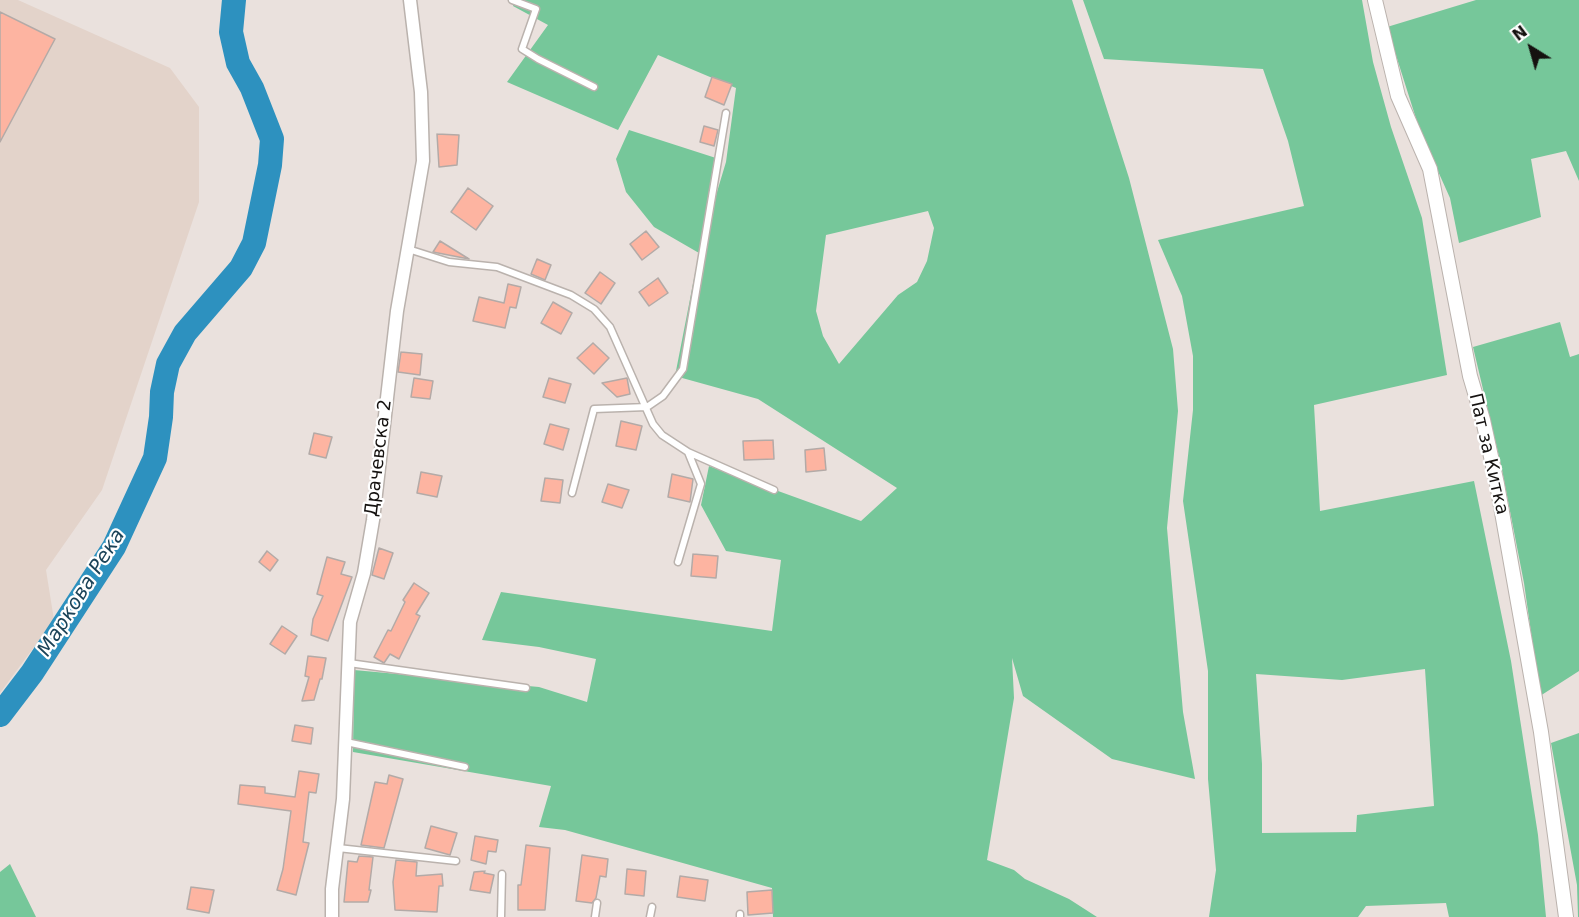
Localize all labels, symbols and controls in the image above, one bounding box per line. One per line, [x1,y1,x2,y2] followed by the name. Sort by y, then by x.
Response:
[1501,18,1561,78] north arrow
[1509,22,1531,45] text: N
[1464,391,1512,517] street label: Пат за Китка
[361,398,397,518] street label: Драчевска 2
[33,525,131,661] water label: Маркова Река

